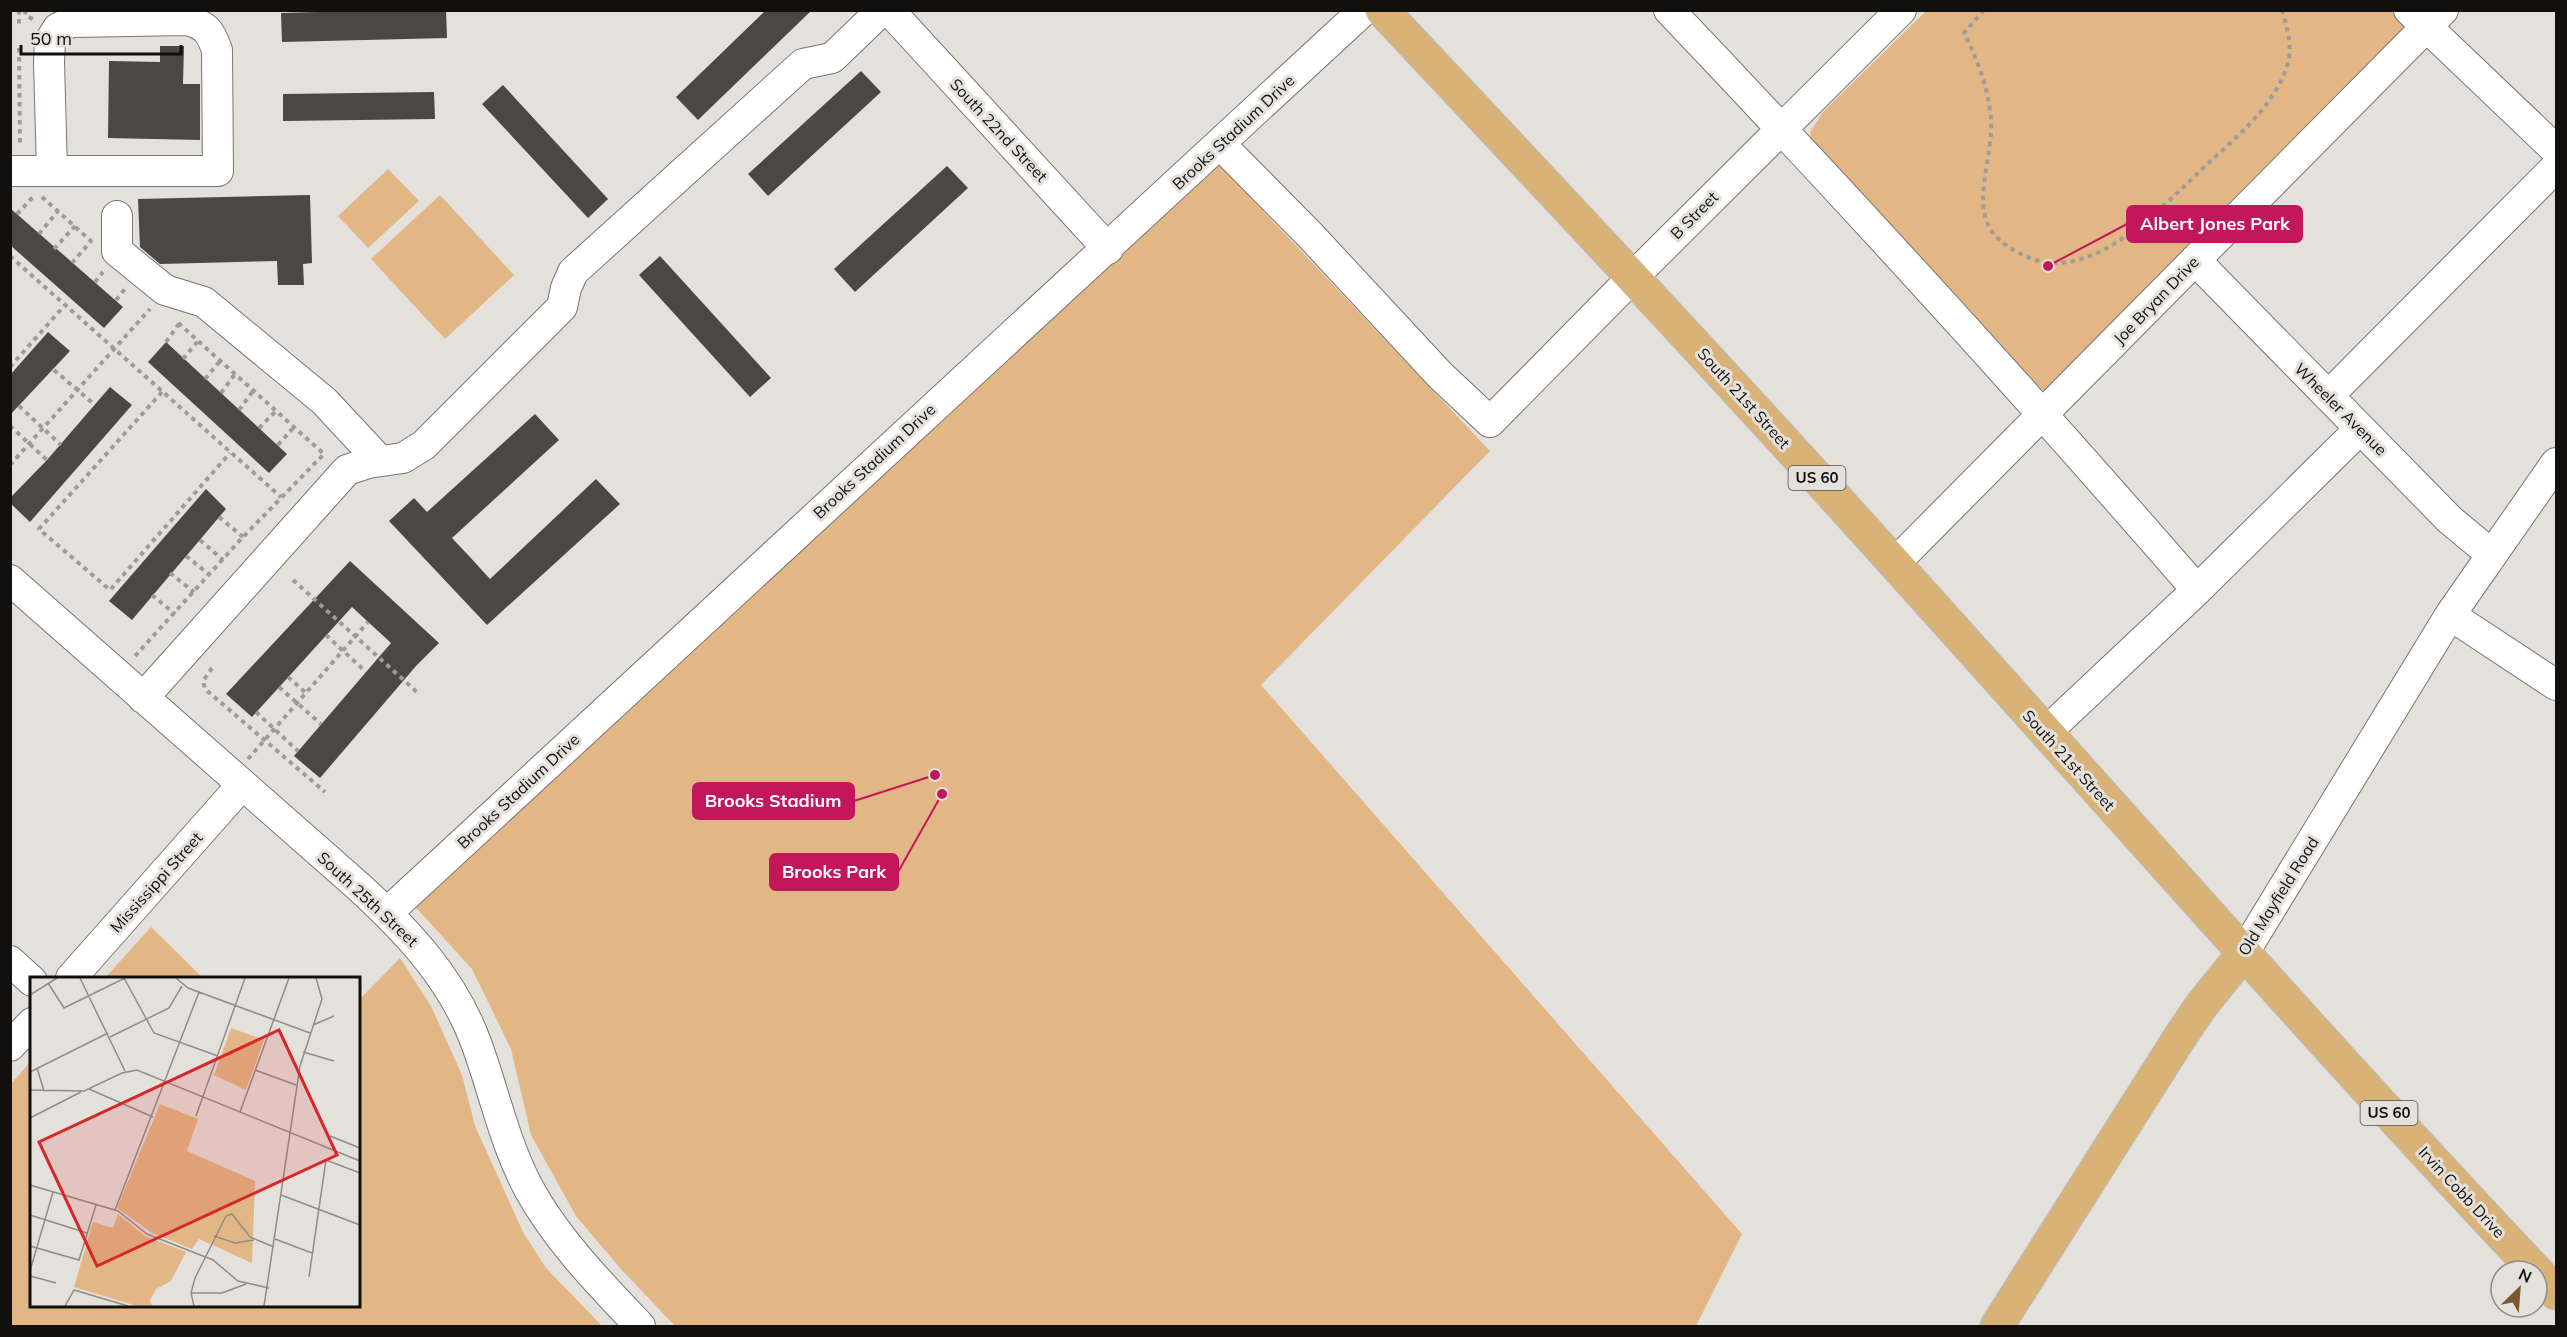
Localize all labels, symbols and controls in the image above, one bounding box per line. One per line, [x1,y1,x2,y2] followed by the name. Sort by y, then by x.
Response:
[21,18,182,56] scale bar
[30,27,72,50] text: 50 m
[1168,70,1298,194] street label: Brooks Stadium Drive
[946,74,1052,186] street label: South 22nd Street
[1666,187,1722,243] street label: B Street
[2127,206,2302,242] callout: Albert Jones Park
[2140,212,2291,235] text: Albert Jones Park
[2109,252,2203,348] street label: Joe Bryan Drive
[1694,344,1795,453] street label: South 21st Street
[2291,359,2391,459] street label: Wheeler Avenue
[809,399,939,523] street label: Brooks Stadium Drive
[1788,466,1846,490] road number: US 60
[2019,706,2120,815] street label: South 21st Street
[453,729,583,853] street label: Brooks Stadium Drive
[693,783,854,819] callout: Brooks Stadium
[705,789,841,812] text: Brooks Stadium
[106,827,207,936] street label: Mississippi Street
[2233,833,2323,959] street label: Old Mayfield Road
[314,847,423,951] street label: South 25th Street
[770,854,898,890] callout: Brooks Park
[782,860,887,883] text: Brooks Park
[30,977,360,1307] inset map
[2360,1101,2418,1125] road number: US 60
[2415,1142,2509,1242] street label: Irvin Cobb Drive
[2489,1259,2549,1319] north arrow
[2516,1264,2535,1287] text: N

